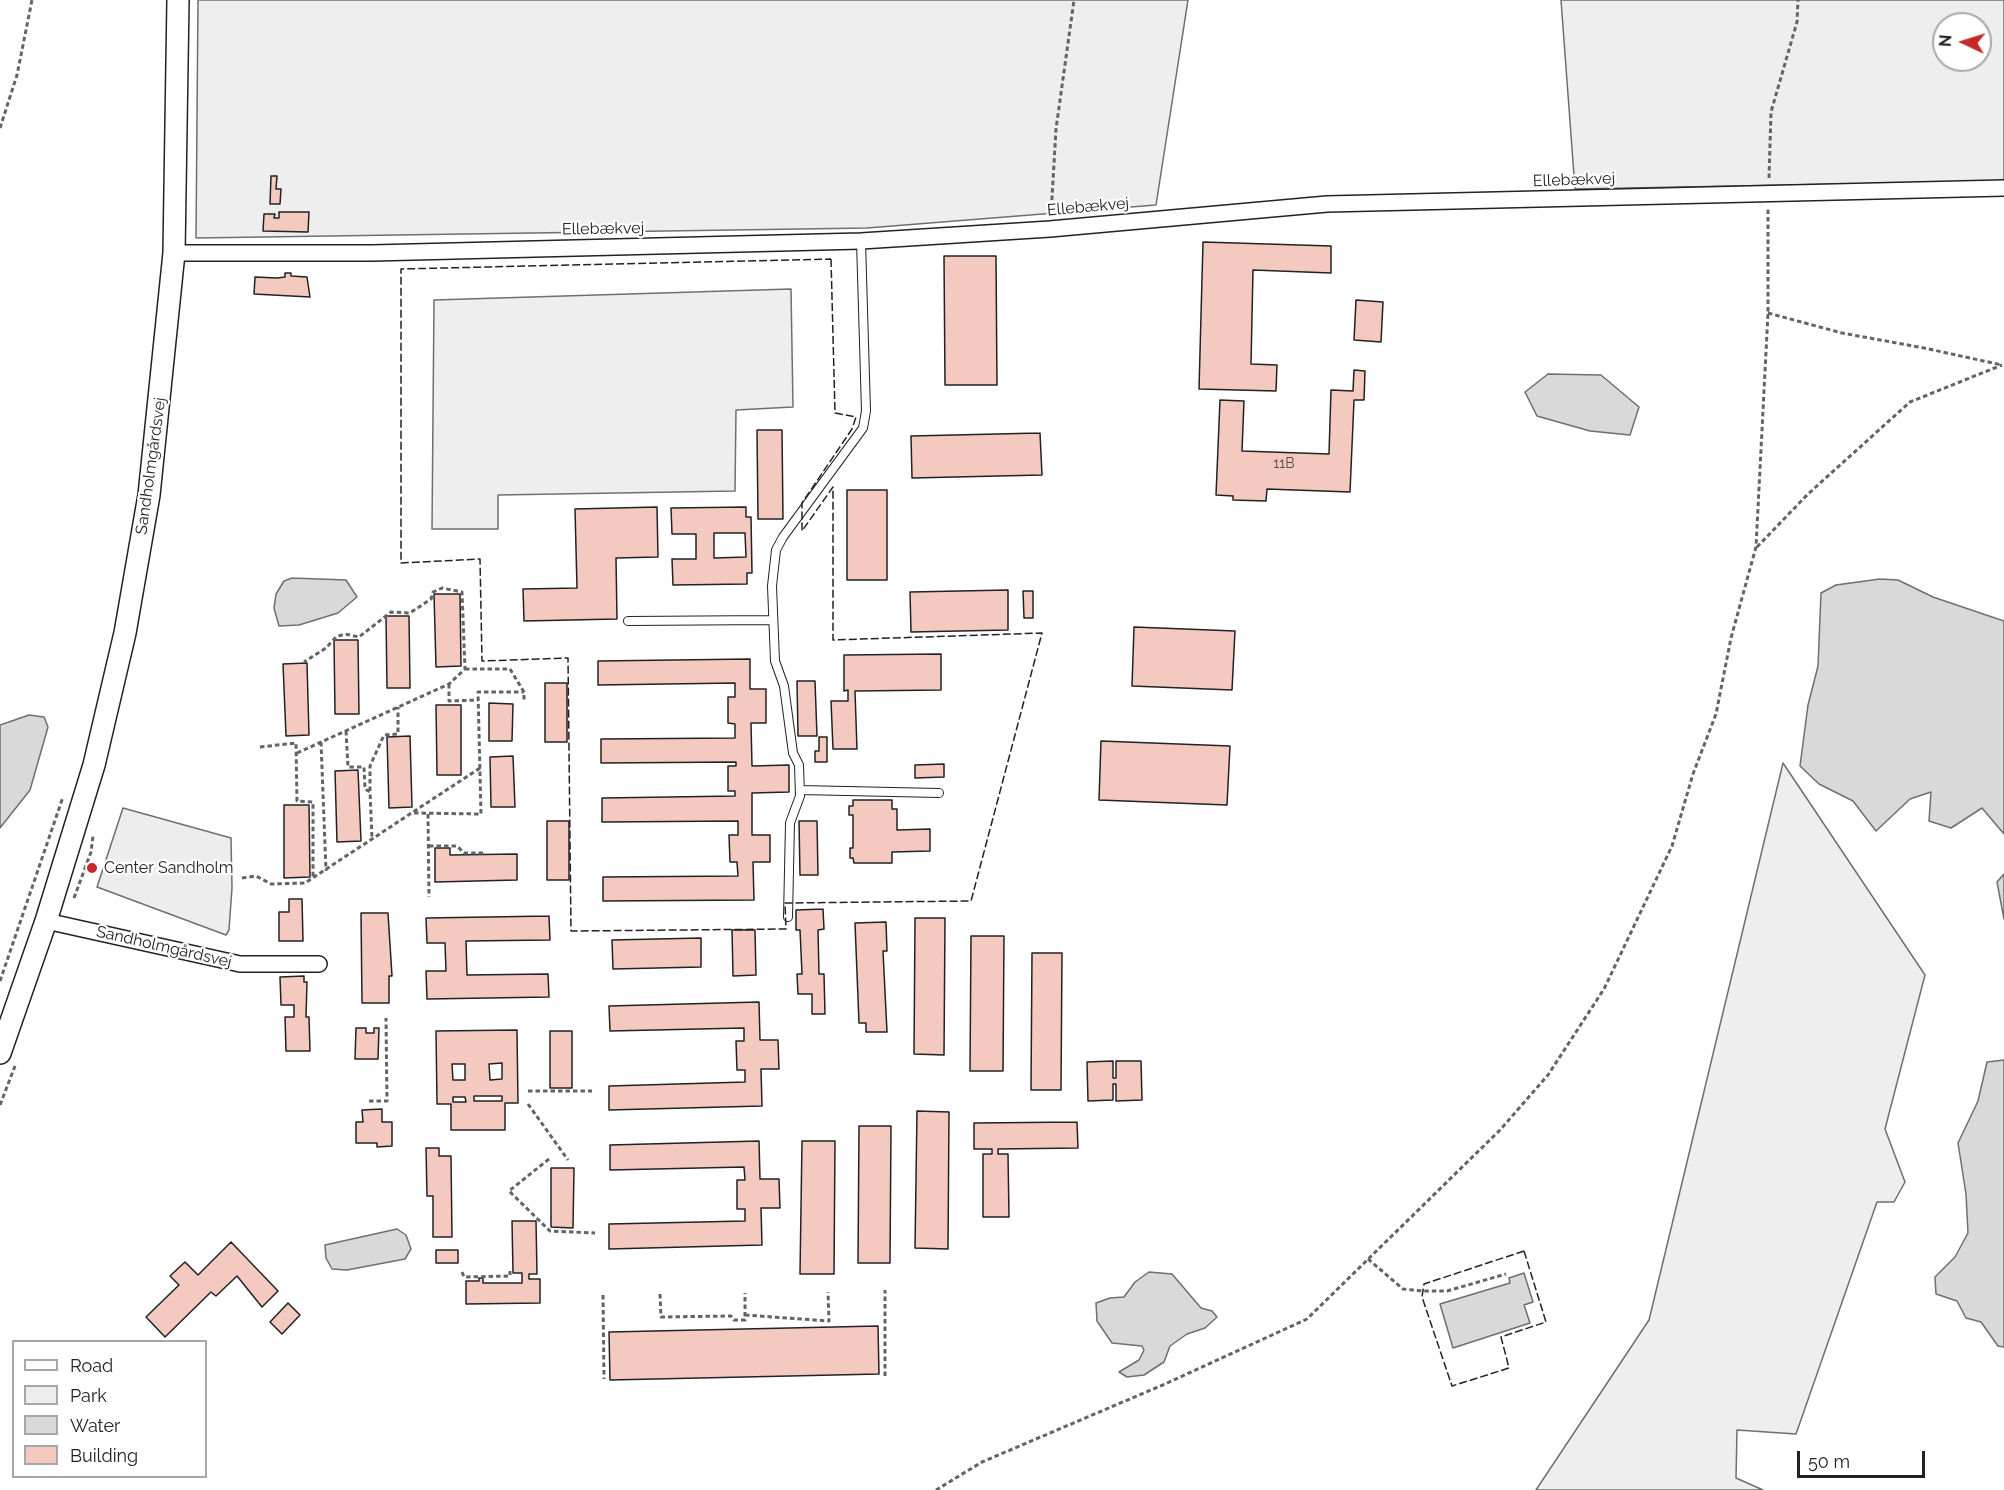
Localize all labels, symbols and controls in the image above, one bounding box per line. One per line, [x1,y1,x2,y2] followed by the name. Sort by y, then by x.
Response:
[1932,12,1992,72] north arrow
[1936,34,1955,48] text: N
[1533,169,1615,191] street label: Ellebækvej
[1046,194,1130,220] street label: Ellebækvej
[562,219,644,239] street label: Ellebækvej
[132,396,170,536] street label: Sandholmgårdsvej
[1273,456,1295,472] house number: 11B
[104,858,234,878] place label: Center Sandholm
[85,861,99,875] marker: Center Sandholm
[94,922,234,972] street label: Sandholmgårdsvej
[12,1340,207,1478] legend
[70,1355,113,1376] text: Road
[70,1385,107,1406] text: Park
[70,1415,120,1436] text: Water
[1800,1439,1928,1477] scale bar
[70,1445,138,1466] text: Building
[1808,1451,1850,1472] text: 50 m

